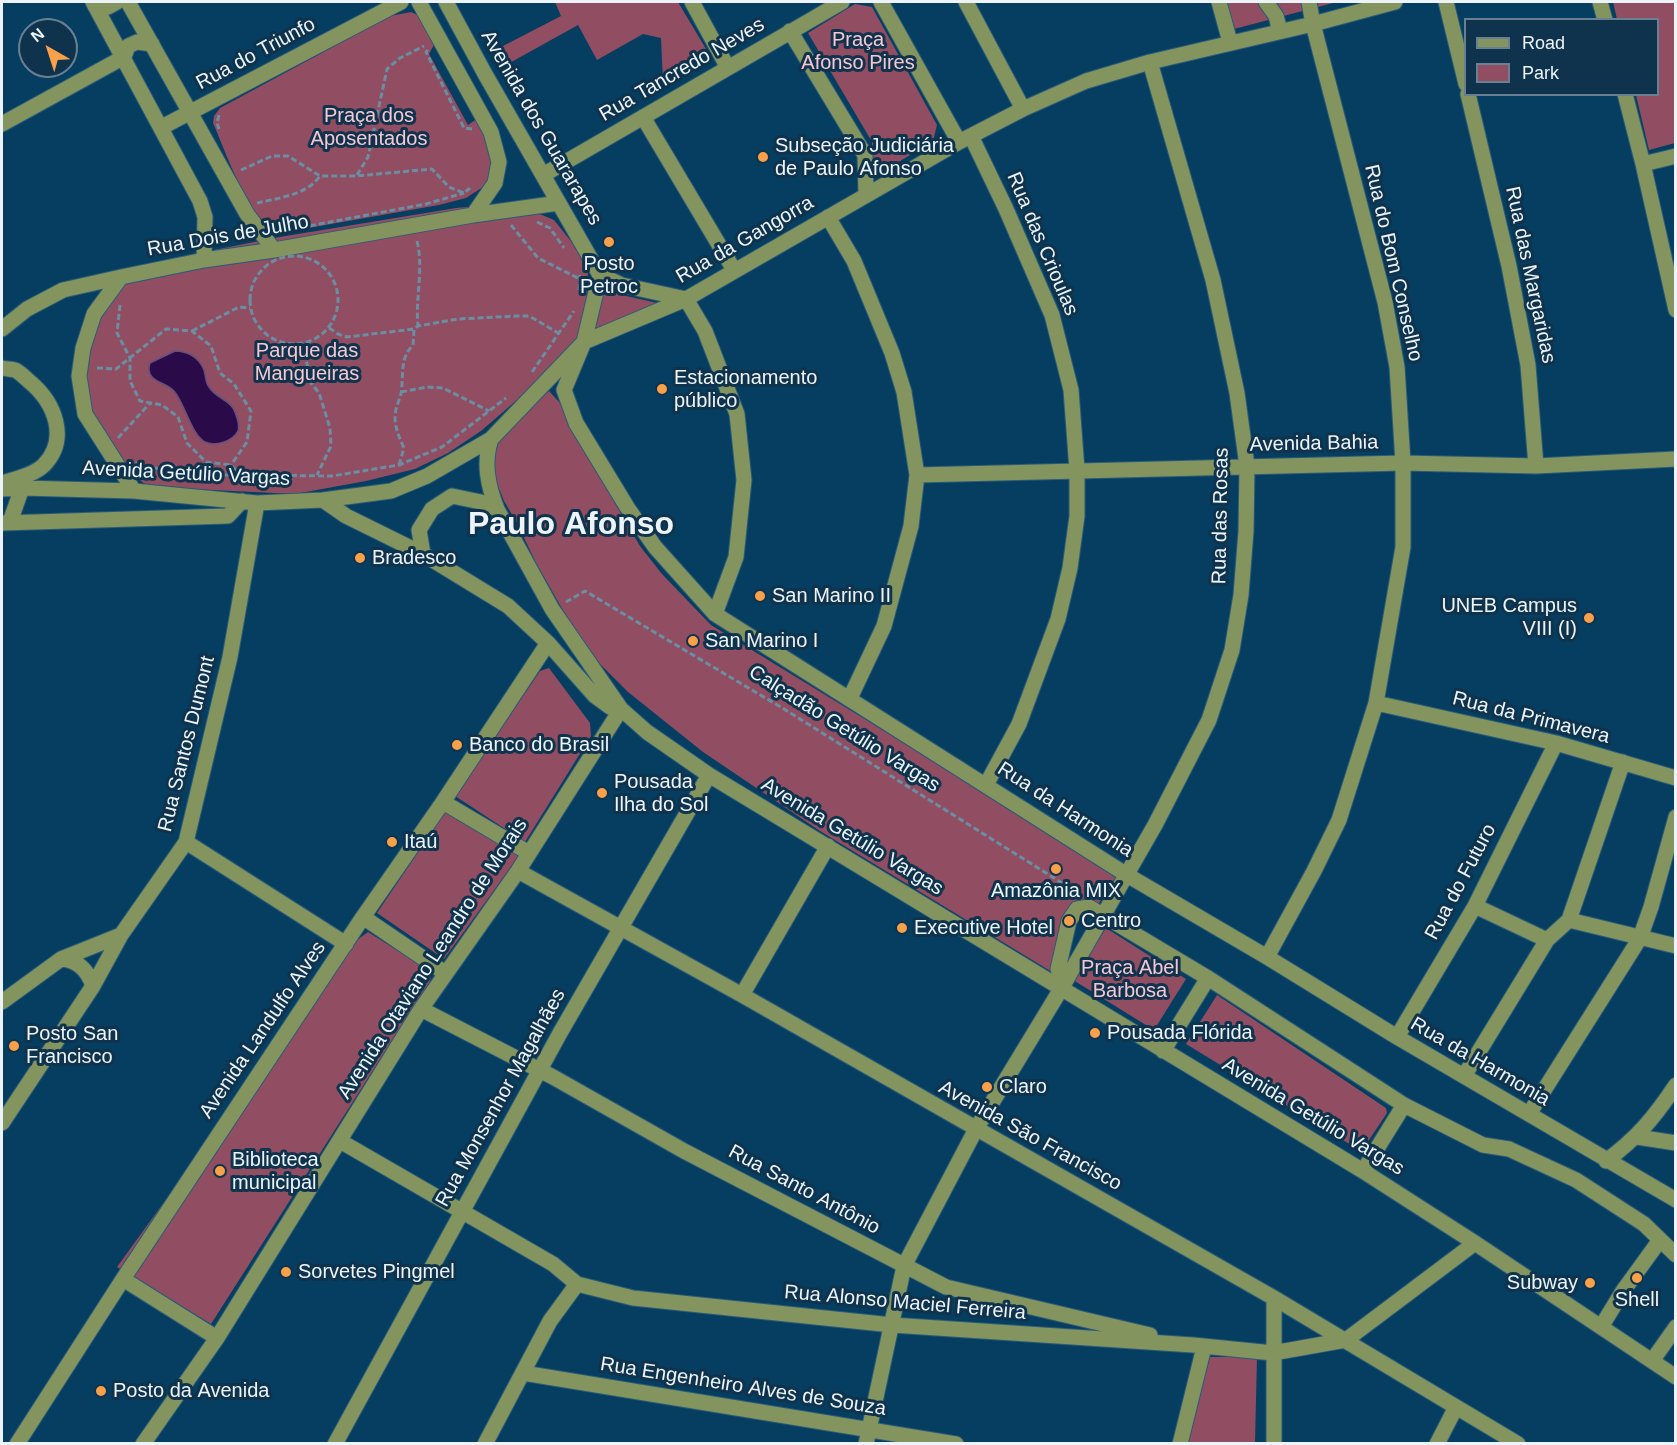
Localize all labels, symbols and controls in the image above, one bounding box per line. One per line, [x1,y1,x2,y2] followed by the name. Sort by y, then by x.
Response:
[192,13,320,95] street label: Rua do Triunfo
[595,13,769,127] street label: Rua Tancredo Neves
[18,18,78,78] north arrow
[1464,18,1659,96] legend
[28,25,47,45] text: N
[475,26,607,230] street label: Avenida dos Guararapes
[801,28,915,75] park label: Praça Afonso Pires
[1522,33,1565,53] text: Road
[1522,63,1559,83] text: Park
[311,104,427,151] park label: Praça dos Aposentados
[775,134,954,181] place label: Subseção Judiciária de Paulo Afonso
[756,150,770,164] marker: Subseção Judiciária de Paulo Afonso
[1359,162,1427,364] street label: Rua do Bom Conselho
[1001,169,1083,319] street label: Rua das Crioulas
[1500,184,1560,366] street label: Rua das Margaridas
[672,191,818,289] street label: Rua da Gangorra
[145,210,311,262] street label: Rua Dois de Julho
[602,235,616,249] marker: Posto Petroc
[580,252,638,299] place label: Posto Petroc
[255,339,359,386] park label: Parque das Mangueiras
[674,366,817,413] place label: Estacionamento público
[655,382,669,396] marker: Estacionamento público
[1249,431,1379,457] street label: Avenida Bahia
[1208,447,1234,585] street label: Rua das Rosas
[81,457,291,491] street label: Avenida Getúlio Vargas
[468,506,674,544] district label: Paulo Afonso
[372,546,456,570] place label: Bradesco
[353,551,367,565] marker: Bradesco
[772,584,891,608] place label: San Marino II
[753,589,767,603] marker: San Marino II
[1441,594,1577,641] place label: UNEB Campus VIII (I)
[1582,611,1596,625] marker: UNEB Campus VIII (I)
[705,629,818,653] place label: San Marino I
[686,634,700,648] marker: San Marino I
[154,654,220,834] street label: Rua Santos Dumont
[744,660,944,798] street label: Calçadão Getúlio Vargas
[1450,687,1612,749] street label: Rua da Primavera
[469,733,609,757] place label: Banco do Brasil
[450,738,464,752] marker: Banco do Brasil
[993,757,1137,863] street label: Rua da Harmonia
[614,770,709,817] place label: Pousada Ilha do Sol
[757,773,947,901] street label: Avenida Getúlio Vargas
[595,786,609,800] marker: Pousada Ilha do Sol
[333,814,533,1104] street label: Avenida Otaviano Leandro de Morais
[1420,820,1502,944] street label: Rua do Futuro
[404,830,437,854] place label: Itaú
[385,835,399,849] marker: Itaú
[1049,862,1063,876] marker: Amazônia MIX
[991,879,1121,903] place label: Amazônia MIX
[1081,909,1141,933] place label: Centro
[1062,914,1076,928] marker: Centro
[914,916,1053,940] place label: Executive Hotel
[895,921,909,935] marker: Executive Hotel
[195,937,331,1123] street label: Avenida Landulfo Alves
[1081,956,1179,1003] park label: Praça Abel Barbosa
[431,985,571,1211] street label: Rua Monsenhor Magalhães
[1406,1012,1554,1112] street label: Rua da Harmonia
[1107,1021,1253,1045] place label: Pousada Flórida
[26,1022,118,1069] place label: Posto San Francisco
[1088,1026,1102,1040] marker: Pousada Flórida
[7,1039,21,1053] marker: Posto San Francisco
[1218,1053,1408,1181] street label: Avenida Getúlio Vargas
[999,1075,1047,1099] place label: Claro
[934,1076,1126,1196] street label: Avenida São Francisco
[980,1080,994,1094] marker: Claro
[724,1140,884,1240] street label: Rua Santo Antônio
[232,1148,319,1195] place label: Biblioteca municipal
[213,1164,227,1178] marker: Biblioteca municipal
[298,1260,455,1284] place label: Sorvetes Pingmel
[279,1265,293,1279] marker: Sorvetes Pingmel
[1507,1271,1578,1295] place label: Subway
[1630,1271,1644,1285] marker: Shell
[1583,1276,1597,1290] marker: Subway
[783,1280,1027,1326] street label: Rua Alonso Maciel Ferreira
[1615,1288,1659,1312] place label: Shell
[598,1353,888,1421] street label: Rua Engenheiro Alves de Souza
[113,1379,269,1403] place label: Posto da Avenida
[94,1384,108,1398] marker: Posto da Avenida

